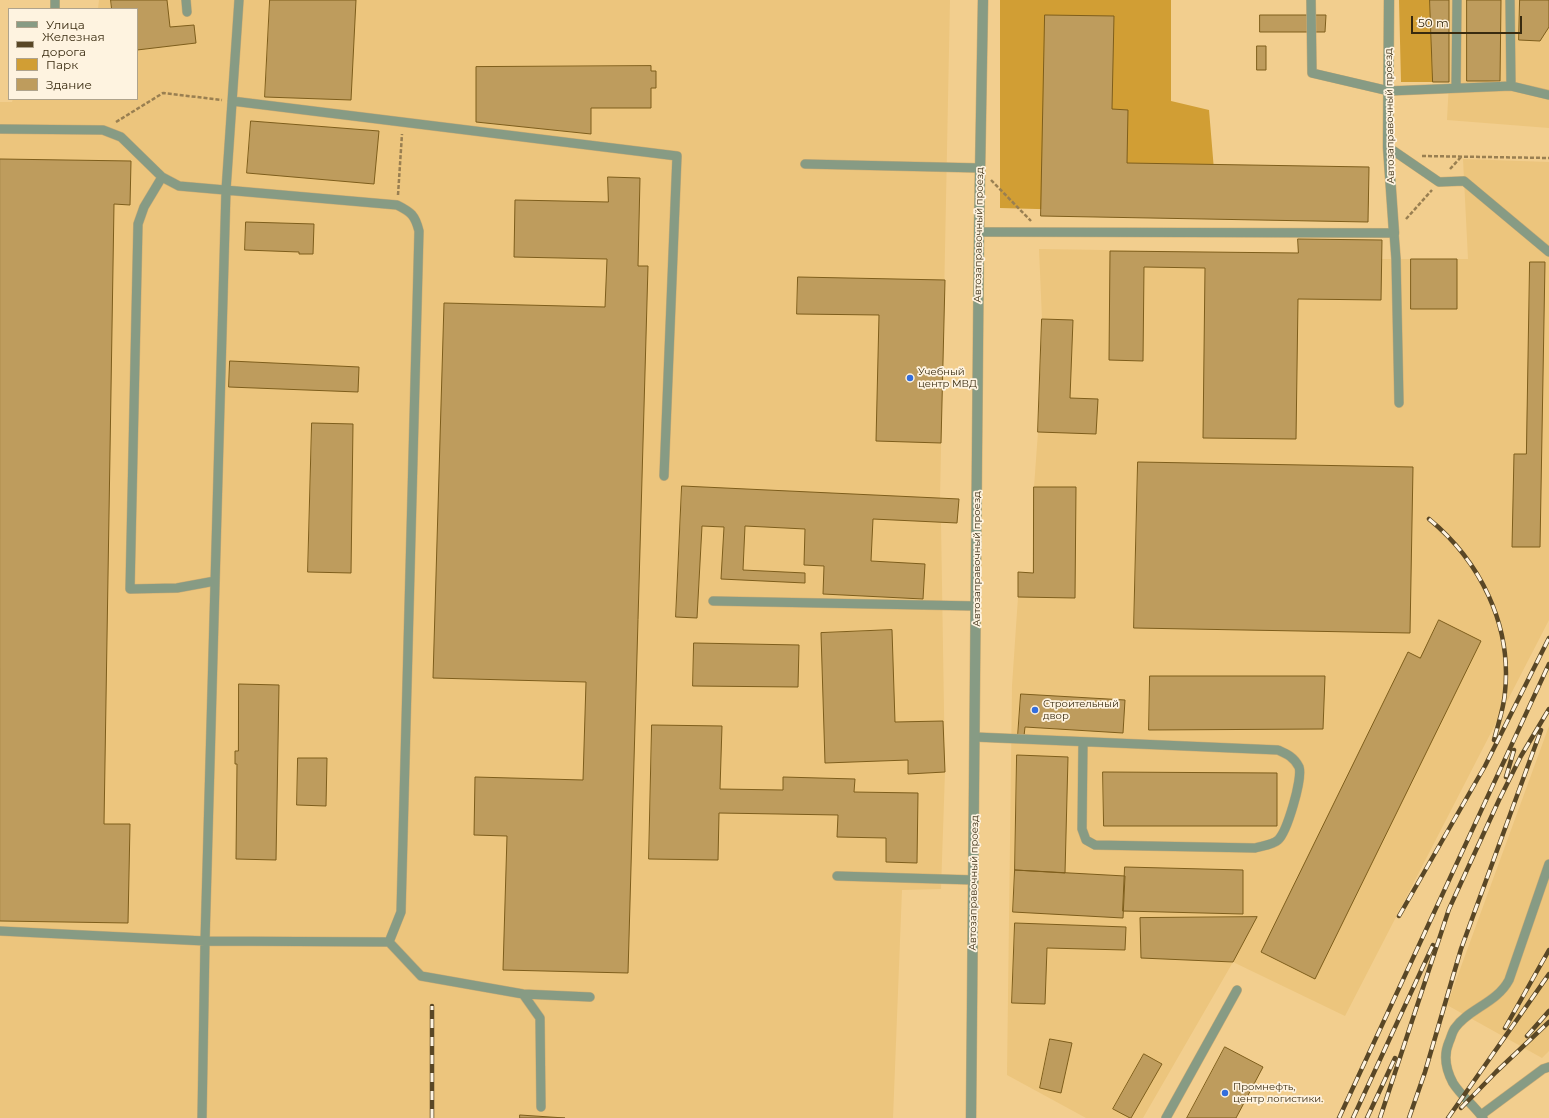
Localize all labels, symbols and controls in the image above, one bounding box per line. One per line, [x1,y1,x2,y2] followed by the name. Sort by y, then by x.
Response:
[8,8,138,100] legend
[1413,8,1524,34] scale bar
[1418,15,1449,30] text: 50 m
[46,17,85,32] text: Улица
[42,29,105,59] text: Железная дорога
[1383,48,1397,184] street label: Автозаправочный проезд
[46,57,78,72] text: Парк
[46,77,92,92] text: Здание
[972,167,986,303] street label: Автозаправочный проезд
[918,366,977,390] place label: Учебный центр МВД
[905,373,915,383] marker: Учебный центр МВД
[971,491,983,627] street label: Автозаправочный проезд
[1043,698,1119,722] place label: Строительный двор
[1030,705,1040,715] marker: Строительный двор
[967,815,981,951] street label: Автозаправочный проезд
[1233,1081,1323,1104] place label: Промнефть, центр логистики.
[1220,1088,1230,1098] marker: Промнефть, центр логистики.

